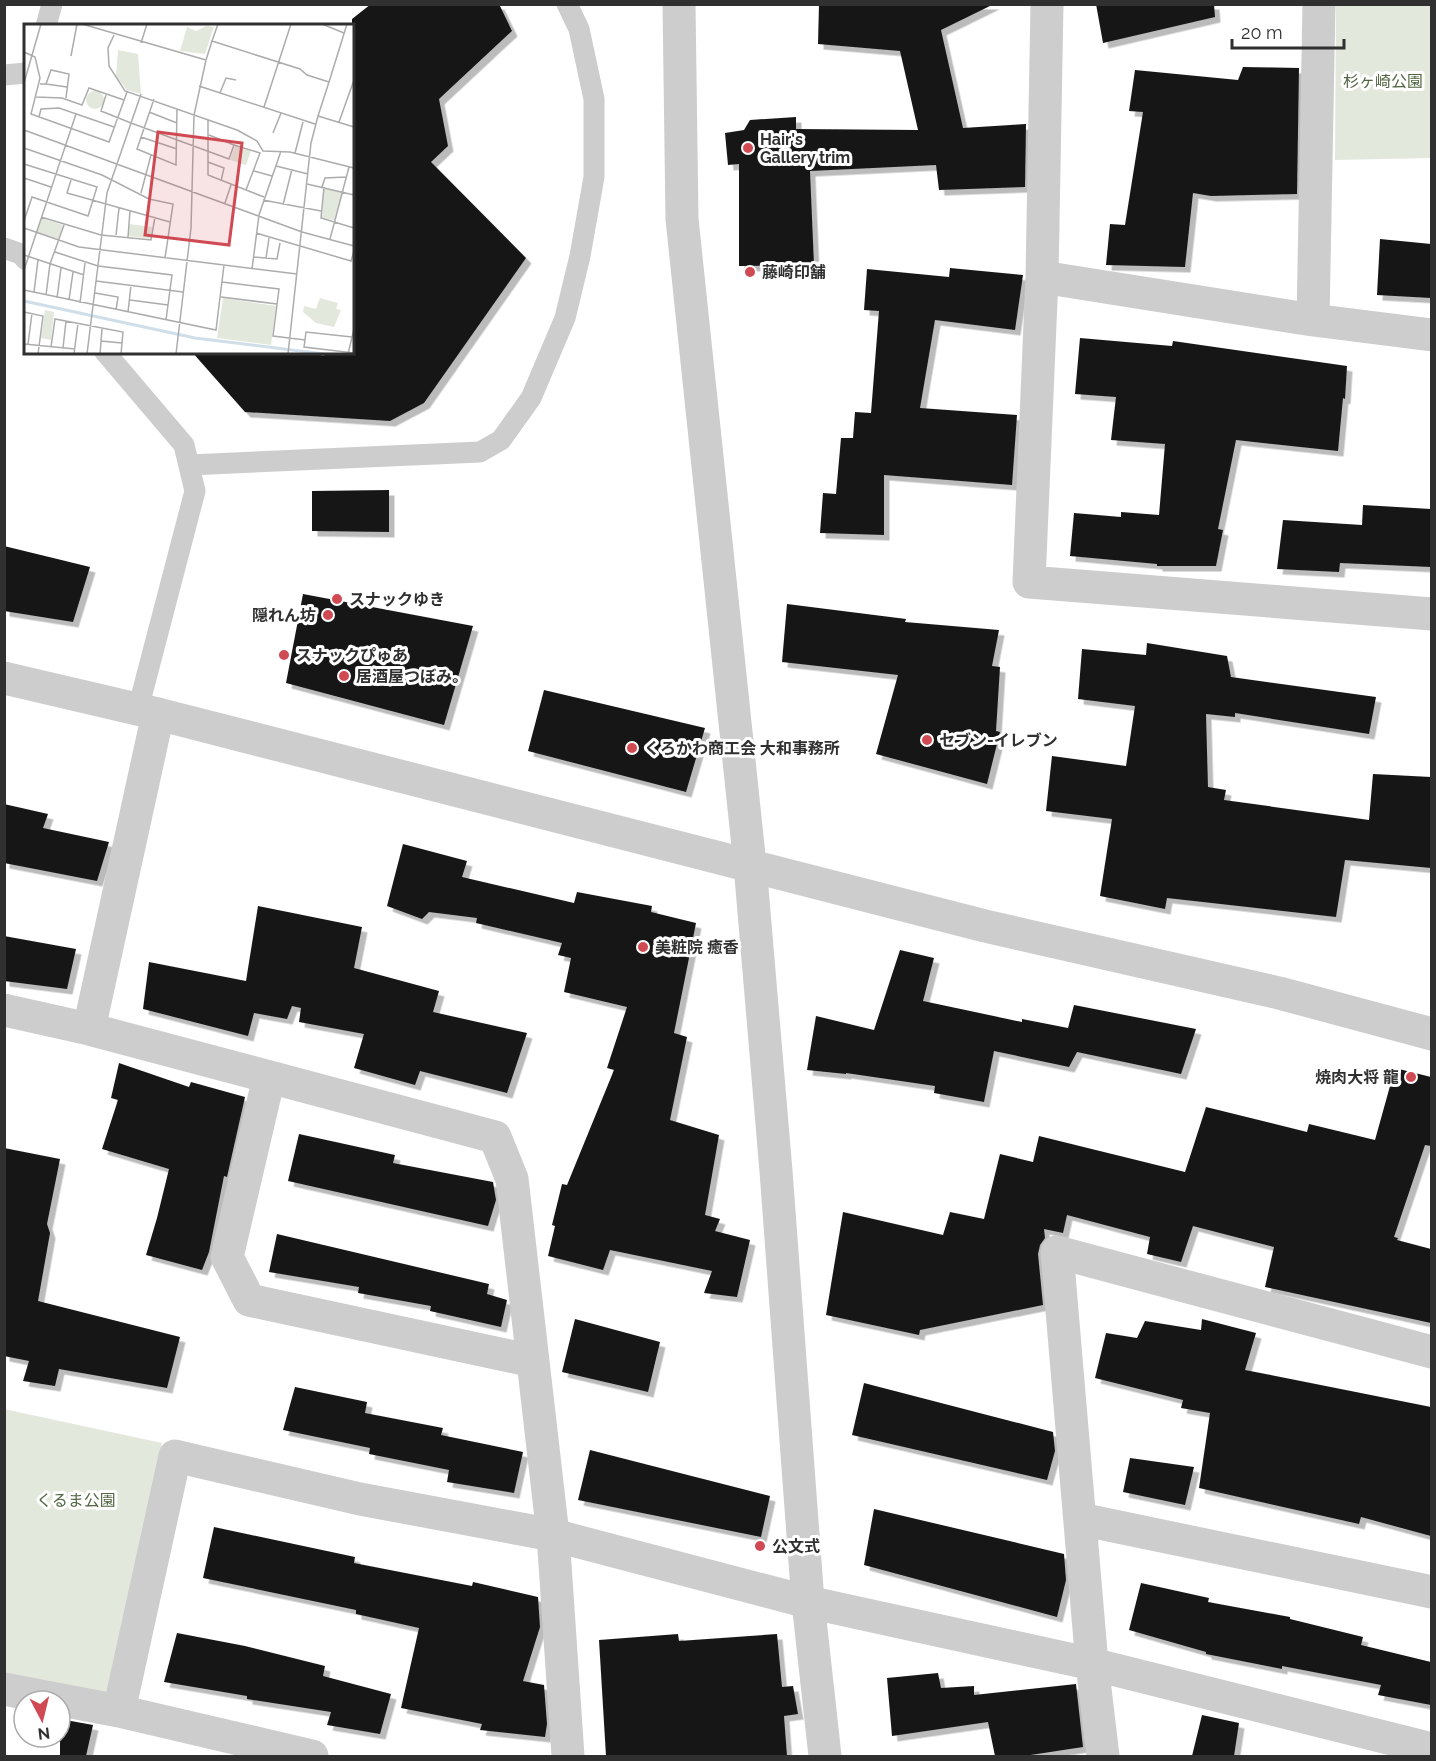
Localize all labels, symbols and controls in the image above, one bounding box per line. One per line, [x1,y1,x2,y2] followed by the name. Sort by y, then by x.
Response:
[1232,12,1344,50] scale bar
[1241,22,1283,43] text: 20 m
[24,24,354,354] inset map
[1343,72,1423,91] park label: 杉ヶ崎公園
[760,130,850,167] place label: Hair's Gallery trim
[741,141,755,155] marker: Hair's Gallery trim
[762,263,826,282] place label: 藤崎印舗
[743,265,757,279] marker: 藤崎印舗
[349,590,445,609] place label: スナックゆき
[330,592,344,606] marker: スナックゆき
[252,606,316,625] place label: 隠れん坊
[321,608,335,622] marker: 隠れん坊
[296,646,408,665] place label: スナックぴゅあ
[277,648,291,662] marker: スナックぴゅあ
[356,667,468,686] place label: 居酒屋つぼみ。
[337,669,351,683] marker: 居酒屋つぼみ。
[939,731,1058,750] place label: セブン-イレブン
[920,733,934,747] marker: セブン-イレブン
[644,739,840,758] place label: くろかわ商工会 大和事務所
[625,741,639,755] marker: くろかわ商工会 大和事務所
[655,938,739,957] place label: 美粧院 癒香
[636,940,650,954] marker: 美粧院 癒香
[1315,1068,1399,1087] place label: 焼肉大将 龍
[1404,1070,1418,1084] marker: 焼肉大将 龍
[36,1491,116,1510] park label: くるま公園
[772,1537,820,1556] place label: 公文式
[753,1539,767,1553] marker: 公文式
[12,1689,72,1749] north arrow
[37,1723,51,1744] text: N

